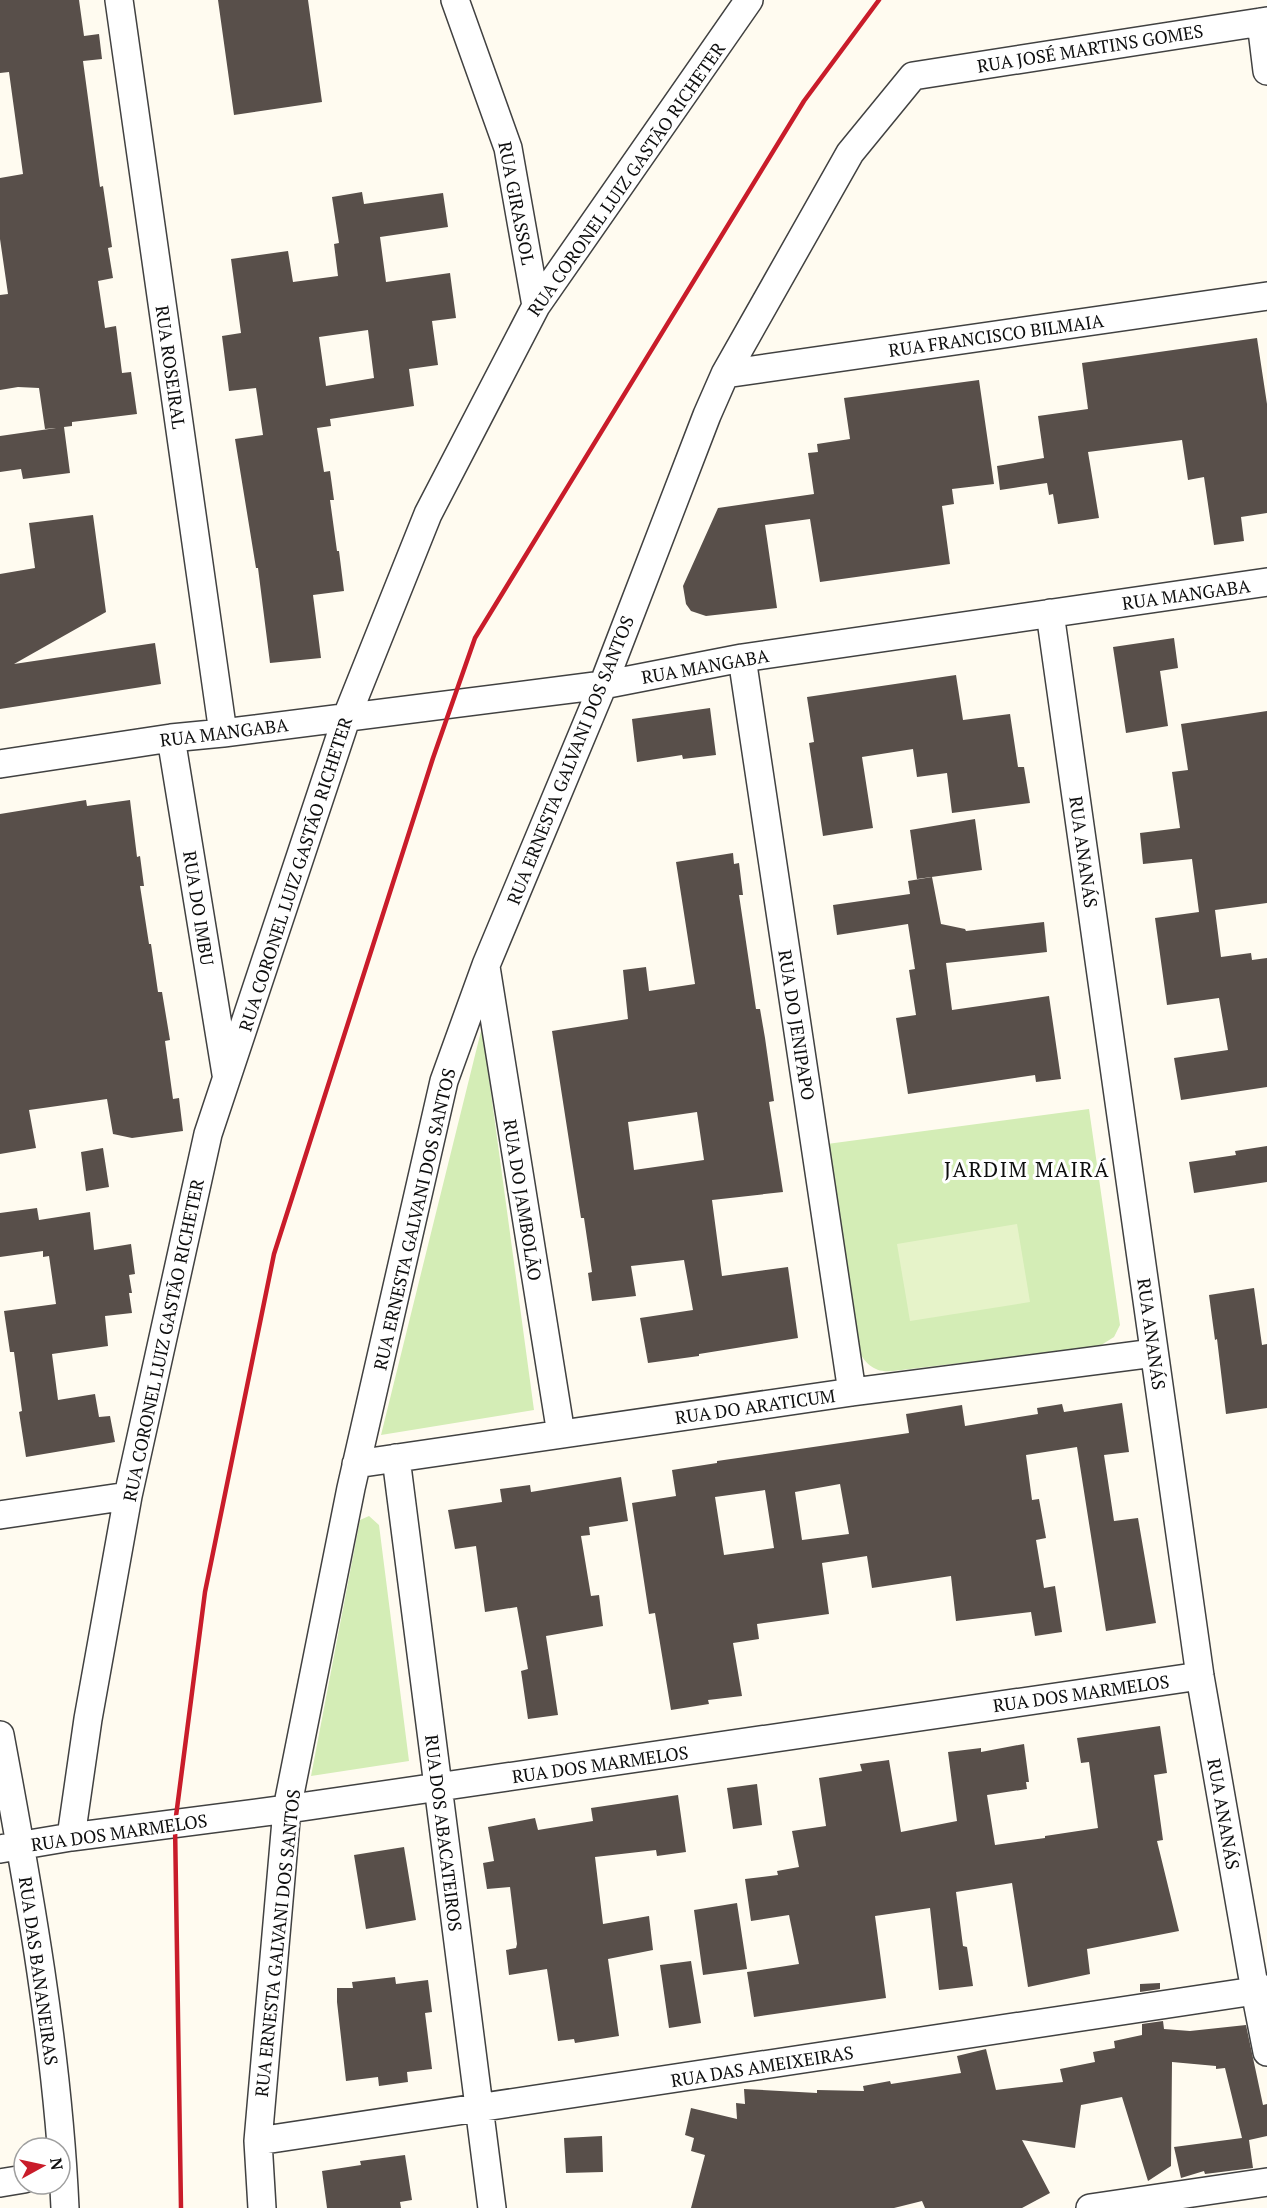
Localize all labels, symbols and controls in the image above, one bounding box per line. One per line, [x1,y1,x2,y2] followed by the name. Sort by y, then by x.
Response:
[975,18,1205,78] street label: RUA JOSÉ MARTINS GOMES
[522,37,731,321] street label: RUA CORONEL LUIZ GASTÃO RICHETER
[493,139,541,267] street label: RUA GIRASSOL
[150,304,192,430] street label: RUA ROSEIRAL
[887,308,1106,362] street label: RUA FRANCISCO BILMAIA
[1120,573,1252,615] street label: RUA MANGABA
[501,612,639,908] street label: RUA ERNESTA GALVANI DOS SANTOS
[639,643,771,689] street label: RUA MANGABA
[159,712,290,752] street label: RUA MANGABA
[233,713,357,1034] street label: RUA CORONEL LUIZ GASTÃO RICHETER
[1064,795,1104,909] street label: RUA ANANÁS
[178,849,220,967] street label: RUA DO IMBU
[773,948,821,1102] street label: RUA DO JENIPAPO
[367,1066,461,1372] street label: RUA ERNESTA GALVANI DOS SANTOS
[498,1117,548,1283] street label: RUA DO JAMBOLÃO
[944,1155,1110,1183] district label: JARDIM MAIRÁ
[117,1176,209,1504] street label: RUA CORONEL LUIZ GASTÃO RICHETER
[1132,1277,1172,1391] street label: RUA ANANÁS
[673,1383,837,1429] street label: RUA DO ARATICUM
[991,1669,1171,1717] street label: RUA DOS MARMELOS
[420,1733,468,1933] street label: RUA DOS ABACATEIROS
[510,1740,690,1788] street label: RUA DOS MARMELOS
[1202,1757,1246,1871] street label: RUA ANANÁS
[249,1788,305,2098] street label: RUA ERNESTA GALVANI DOS SANTOS
[29,1808,209,1856] street label: RUA DOS MARMELOS
[14,1875,64,2067] street label: RUA DAS BANANEIRAS
[669,2040,855,2092] street label: RUA DAS AMEIXEIRAS
[12,2136,72,2196] north arrow
[45,2156,69,2171] text: N

